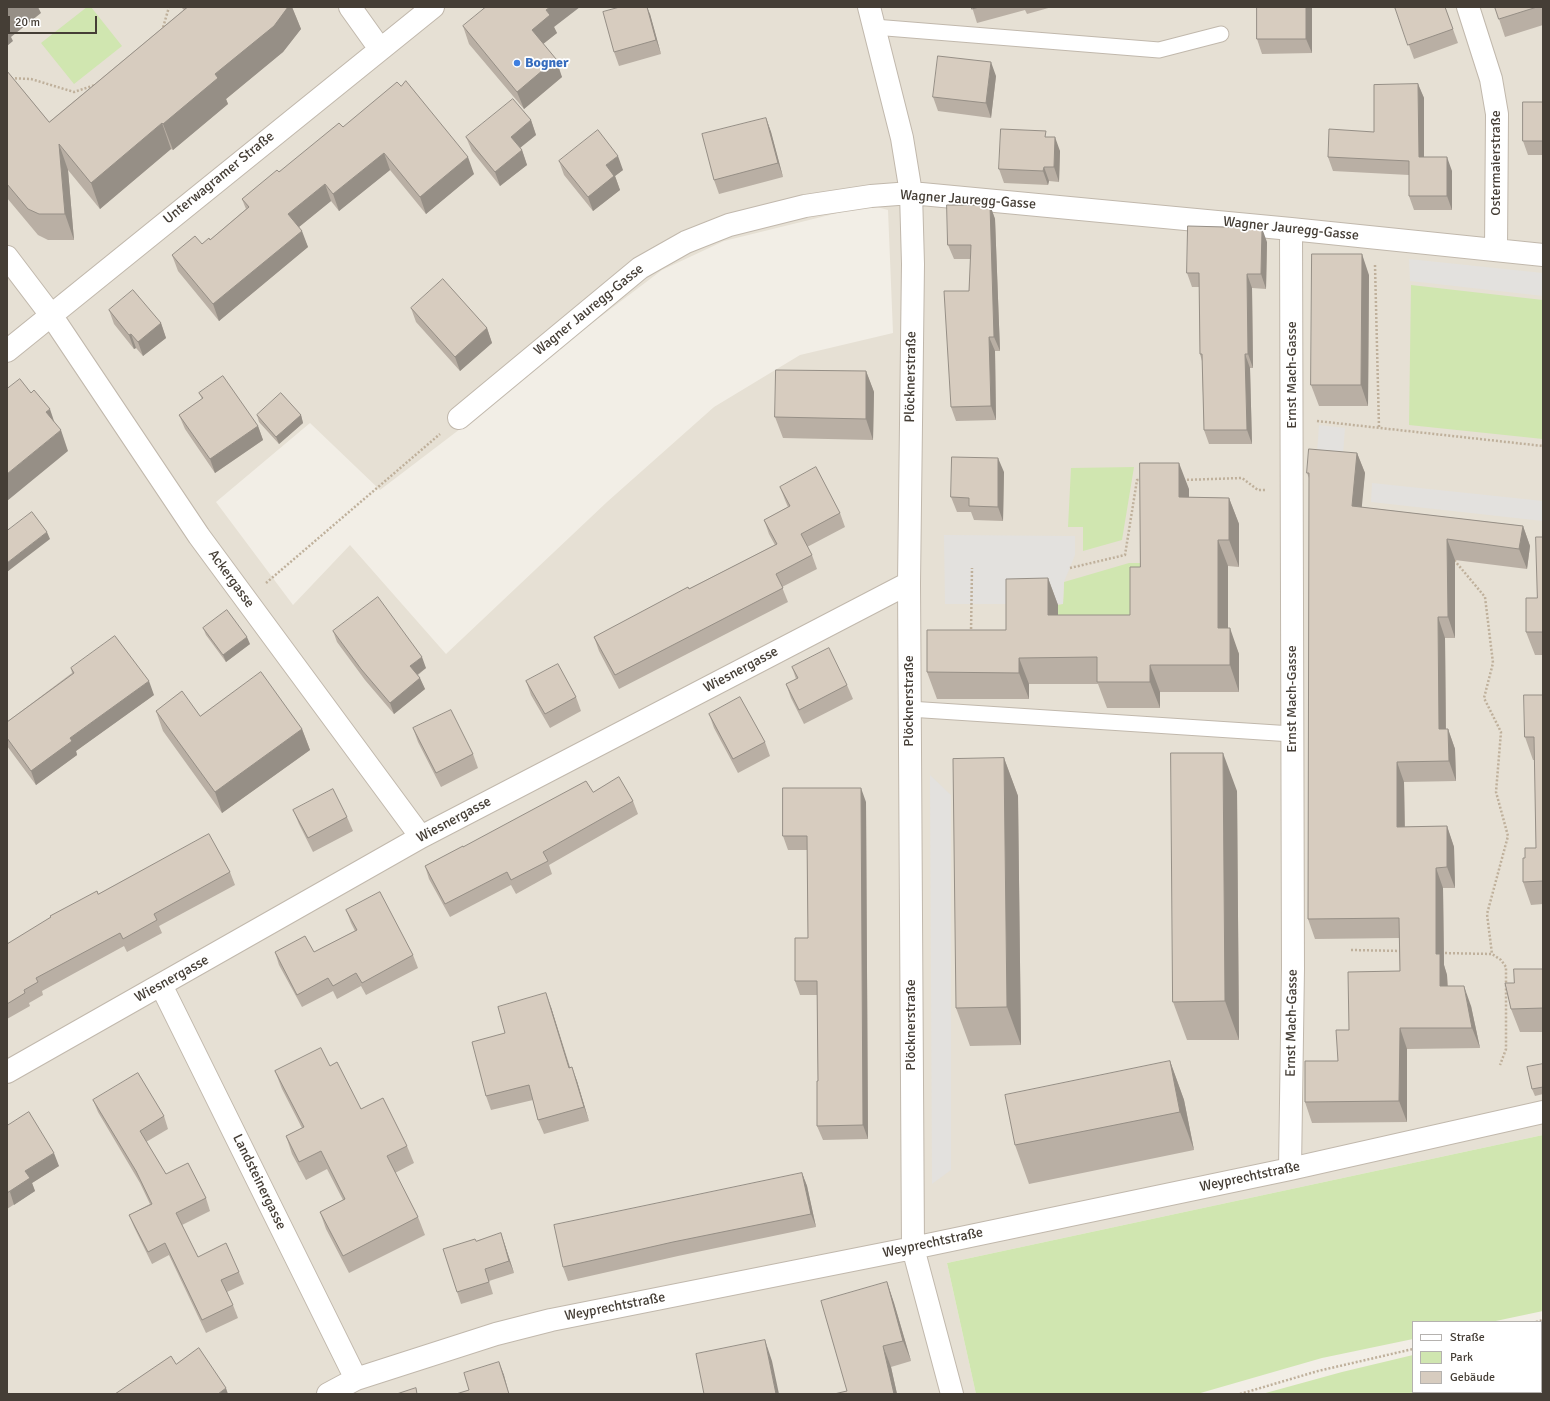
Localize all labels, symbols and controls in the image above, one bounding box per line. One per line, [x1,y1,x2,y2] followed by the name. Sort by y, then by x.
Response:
[10,8,99,34] scale bar
[15,15,40,30] text: 20 m
[525,55,569,71] place label: Bogner
[512,58,522,68] marker: Bogner
[1488,110,1504,216] street label: Ostermaierstraße
[160,128,278,228] street label: Unterwagramer Straße
[899,187,1037,213] street label: Wagner Jauregg-Gasse
[1222,214,1360,244] street label: Wagner Jauregg-Gasse
[531,261,647,359] street label: Wagner Jauregg-Gasse
[1284,321,1300,429] street label: Ernst Mach-Gasse
[902,331,920,423] street label: Plöcknerstraße
[204,547,258,611] street label: Ackergasse
[701,643,781,697] street label: Wiesnergasse
[1284,645,1300,753] street label: Ernst Mach-Gasse
[901,655,917,747] street label: Plöcknerstraße
[414,793,494,847] street label: Wiesnergasse
[132,952,212,1006] street label: Wiesnergasse
[1283,969,1301,1077] street label: Ernst Mach-Gasse
[903,979,919,1071] street label: Plöcknerstraße
[229,1131,289,1233] street label: Landsteinergasse
[1198,1158,1302,1196] street label: Weyprechtstraße
[881,1224,985,1262] street label: Weyprechtstraße
[563,1289,667,1325] street label: Weyprechtstraße
[1412,1321,1542,1393] legend
[1450,1330,1485,1345] text: Straße
[1450,1350,1473,1365] text: Park
[1450,1370,1495,1385] text: Gebäude

